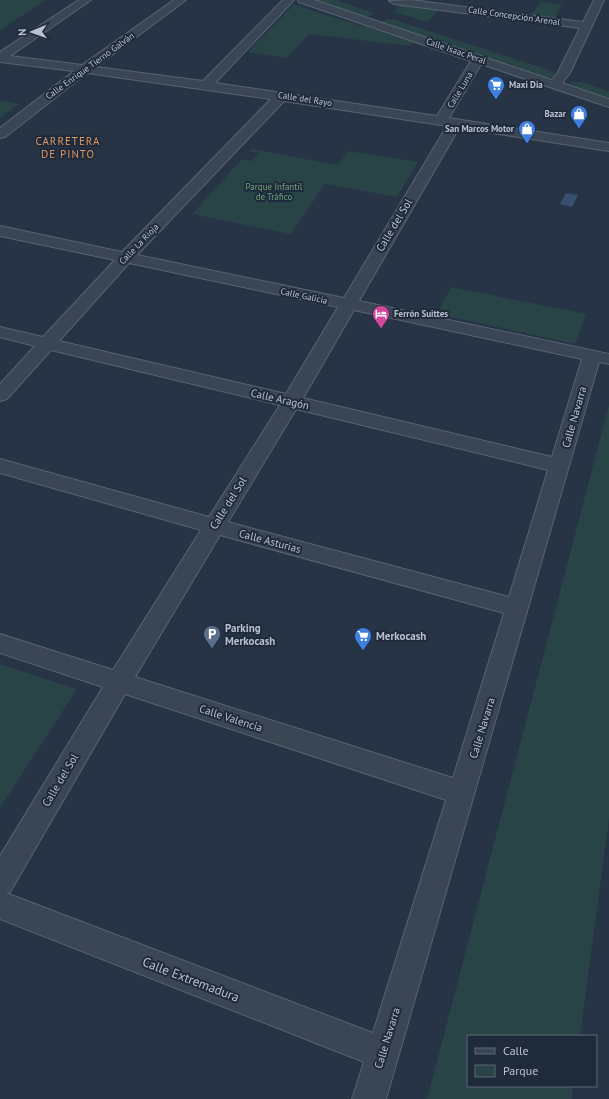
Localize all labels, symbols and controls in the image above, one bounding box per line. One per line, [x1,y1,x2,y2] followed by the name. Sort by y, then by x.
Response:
[467,4,561,27] street label: Calle Concepción Arenal
[12,12,52,52] north arrow
[15,28,29,36] text: N
[43,30,136,101] street label: Calle Enrique Tierno Galván
[425,35,488,66] street label: Calle Isaac Peral
[444,70,475,110] street label: Calle Luna
[486,75,506,100] supermarket icon: Maxi Dia
[509,79,543,90] place label: Maxi Dia
[277,89,333,108] street label: Calle del Rayo
[569,104,589,129] shop icon: Bazar
[544,108,567,119] place label: Bazar
[517,119,537,144] shop icon: San Marcos Motor
[445,123,515,134] place label: San Marcos Motor
[35,134,101,161] district label: CARRETERA DE PINTO
[246,181,303,202] park label: Parque Infantil de Tráfico
[373,195,416,254] street label: Calle del Sol
[116,221,161,266] street label: Calle La Rioja
[280,285,329,306] street label: Calle Galicia
[371,304,391,329] hotel icon: Ferrón Suittes
[394,308,448,319] place label: Ferrón Suittes
[249,385,311,413] street label: Calle Aragón
[559,385,589,449] street label: Calle Navarra
[206,474,250,532] street label: Calle del Sol
[237,526,303,556] street label: Calle Asturias
[225,621,275,648] place label: Parking Merkocash
[202,624,222,649] parking icon: Parking Merkocash
[353,626,373,651] supermarket icon: Merkocash
[376,629,426,643] place label: Merkocash
[466,696,498,760] street label: Calle Navarra
[198,701,264,735] street label: Calle Valencia
[39,750,82,809] street label: Calle del Sol
[140,953,242,1006] street label: Calle Extremadura
[371,1006,403,1070] street label: Calle Navarra
[467,1035,597,1087] legend
[503,1043,529,1058] text: Calle
[503,1063,538,1078] text: Parque

